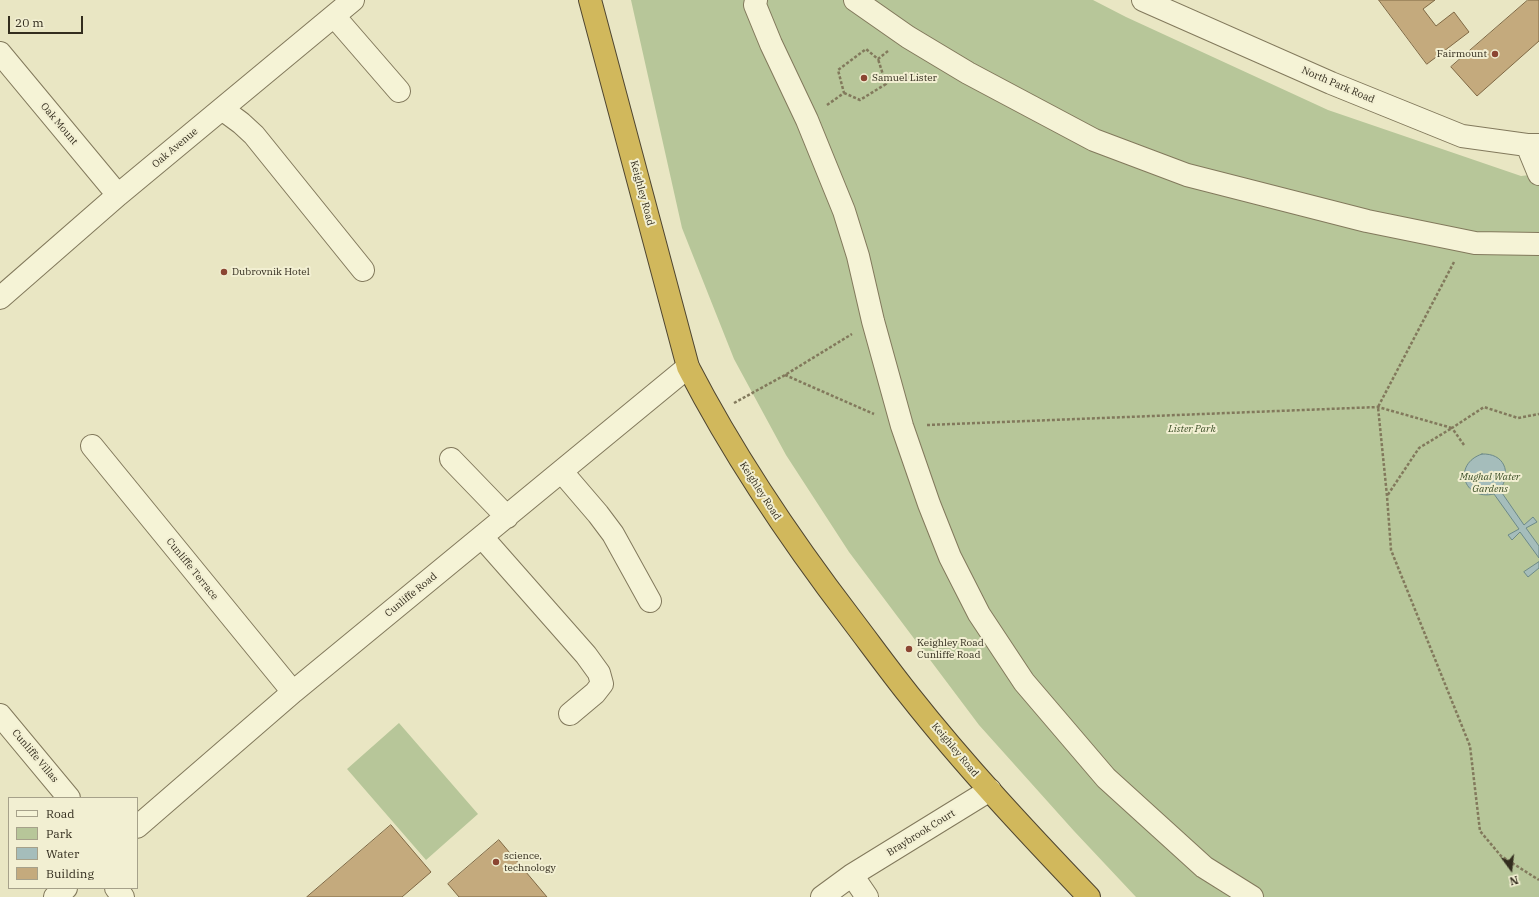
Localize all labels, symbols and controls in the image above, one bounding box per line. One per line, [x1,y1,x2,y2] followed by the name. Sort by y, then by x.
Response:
[10,8,85,34] scale bar
[15,15,44,30] text: 20 m
[1437,48,1487,60] place label: Fairmount
[1490,49,1500,59] marker: Fairmount
[1300,64,1376,106] street label: North Park Road
[872,72,937,84] place label: Samuel Lister
[859,73,869,83] marker: Samuel Lister
[38,101,80,147] street label: Oak Mount
[150,125,200,171] street label: Oak Avenue
[628,159,656,227] street label: Keighley Road
[232,266,310,278] place label: Dubrovnik Hotel
[219,267,229,277] marker: Dubrovnik Hotel
[1168,423,1216,435] park label: Lister Park
[737,460,783,522] street label: Keighley Road
[1460,471,1520,494] park label: Mughal Water Gardens
[163,536,221,602] street label: Cunliffe Terrace
[383,570,439,620] street label: Cunliffe Road
[917,637,984,660] place label: Keighley Road Cunliffe Road
[904,644,914,654] marker: Keighley Road Cunliffe Road
[929,721,981,779] street label: Keighley Road
[9,727,61,785] street label: Cunliffe Villas
[8,797,138,889] legend
[46,806,75,821] text: Road
[885,807,957,859] street label: Braybrook Court
[46,826,72,841] text: Park
[46,846,79,861] text: Water
[1491,849,1531,889] north arrow
[504,850,556,874] place label: science, technology
[491,857,501,867] marker: science, technology
[46,866,94,881] text: Building
[1508,873,1520,888] text: N

